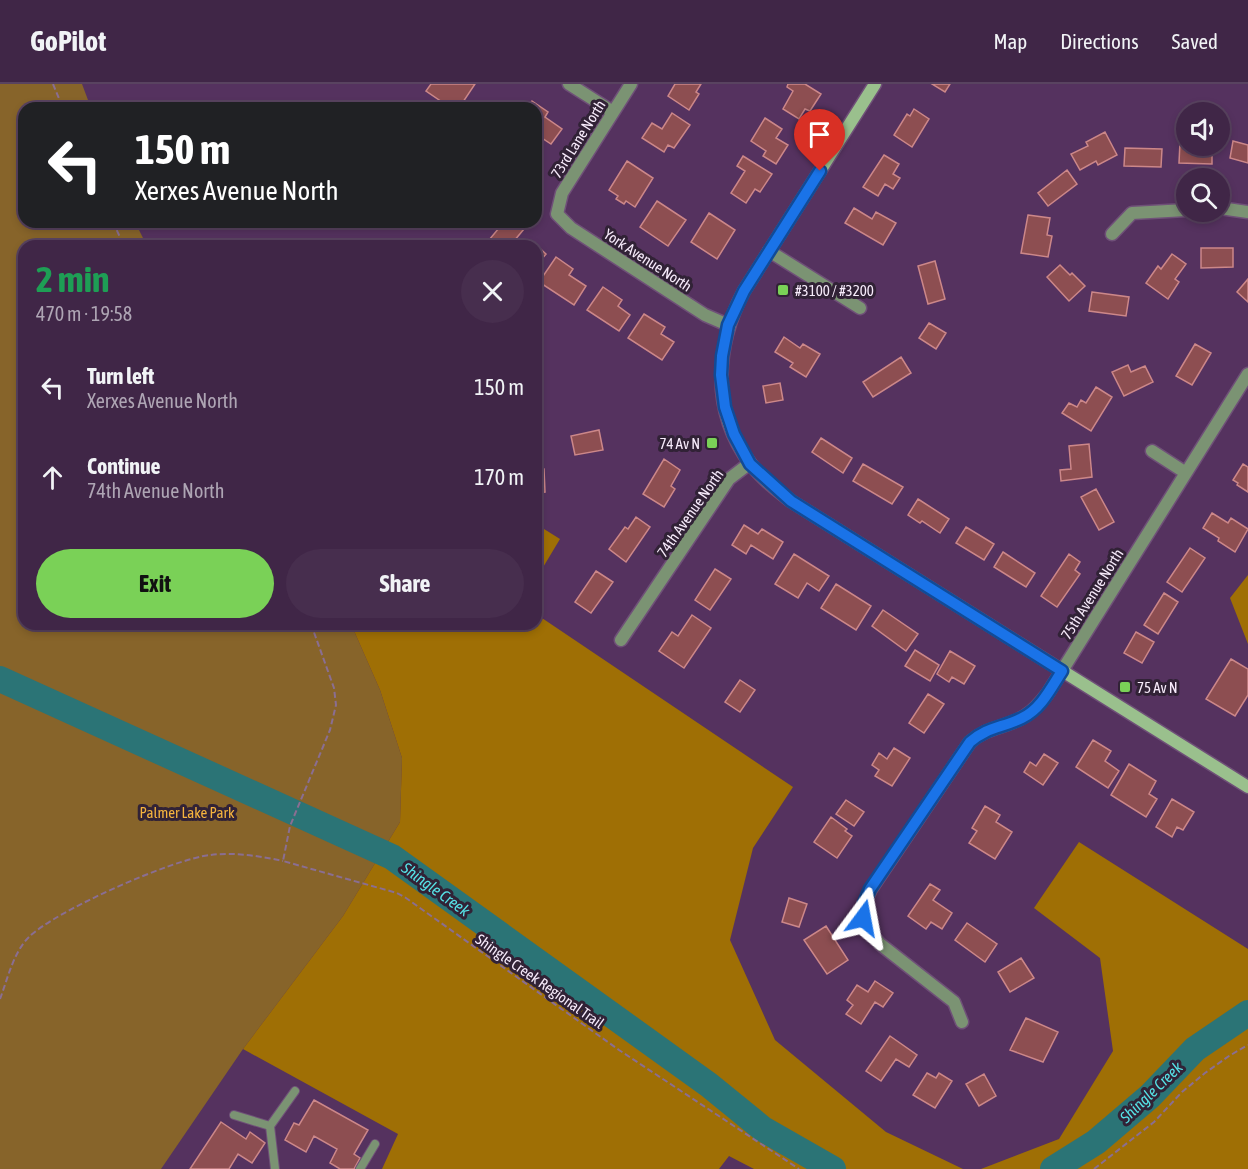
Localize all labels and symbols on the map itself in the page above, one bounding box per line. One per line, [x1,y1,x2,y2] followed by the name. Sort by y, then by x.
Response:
[547,97,609,181] street label: 73rd Lane North
[794,109,845,171] pin
[601,225,695,295] street label: York Avenue North
[795,282,874,299] place label: #3100 / #3200
[776,283,790,297] marker: #3100 / #3200
[659,435,700,452] place label: 74 Av N
[705,436,719,450] marker: 74 Av N
[653,466,727,560] street label: 74th Avenue North
[1057,546,1127,642] street label: 75th Avenue North
[1137,679,1178,696] place label: 75 Av N
[1118,680,1132,694] marker: 75 Av N
[139,804,235,821] park label: Palmer Lake Park
[397,858,474,921] water label: Shingle Creek
[831,886,895,950] position arrow
[473,930,607,1032] street label: Shingle Creek Regional Trail
[1115,1057,1187,1128] water label: Shingle Creek

